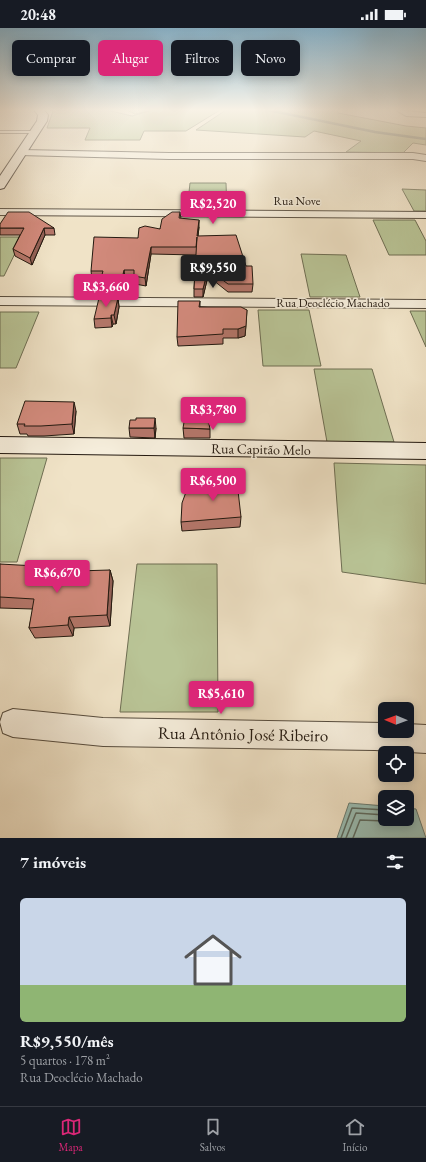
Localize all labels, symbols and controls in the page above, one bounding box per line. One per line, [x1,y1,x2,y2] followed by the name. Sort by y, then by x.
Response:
[20,5,56,24] text: 20:48
[12,40,90,76] chip: Comprar
[98,40,163,76] chip: Alugar
[171,40,233,76] chip: Filtros
[241,40,300,76] chip: Novo
[176,191,250,225] pin: R$2,520
[274,193,321,209] street label: Rua Nove
[190,195,236,212] text: R$2,520
[176,255,250,289] pin: R$9,550
[190,259,236,276] text: R$9,550
[69,274,143,308] pin: R$3,660
[83,278,129,295] text: R$3,660
[276,295,390,311] street label: Rua Deoclécio Machado
[176,397,250,431] pin: R$3,780
[190,401,236,418] text: R$3,780
[211,439,311,459] street label: Rua Capitão Melo
[176,468,250,502] pin: R$6,500
[190,472,236,489] text: R$6,500
[20,560,94,594] pin: R$6,670
[34,564,80,581] text: R$6,670
[184,681,258,715] pin: R$5,610
[198,685,244,702] text: R$5,610
[378,702,414,738] north arrow
[378,702,414,826] map controls
[158,722,328,746] street label: Rua Antônio José Ribeiro
[378,746,414,782] button: locate
[378,790,414,826] button: layers
[20,851,86,873] text: 7 imóveis
[384,851,406,873] icon: filters
[177,924,249,996] icon: home
[20,1030,114,1052] text: R$9,550/mês
[20,1052,110,1069] text: 5 quartos · 178 m²
[20,1069,143,1086] text: Rua Deoclécio Machado
[59,1116,83,1154] tab: Mapa
[200,1116,225,1154] tab: Salvos
[343,1116,367,1154] tab: Início

